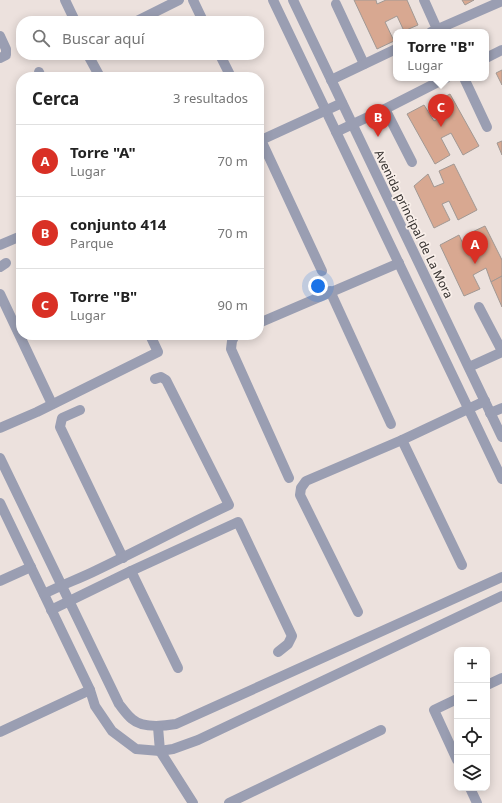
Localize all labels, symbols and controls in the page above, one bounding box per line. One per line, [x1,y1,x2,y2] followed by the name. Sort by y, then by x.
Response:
[16,16,264,60] search box
[30,27,52,49] icon: search
[62,28,145,48] text: Buscar aquí
[393,29,489,81] popup
[407,36,475,56] text: Torre "B"
[407,56,443,74] text: Lugar
[32,87,79,110] text: Cerca
[173,89,248,107] text: 3 resultados
[428,94,454,127] pin: C
[365,104,391,137] pin: B
[70,142,136,162] text: Torre "A"
[371,147,457,301] street label: Avenida principal de La Mora
[41,152,50,170] text: A
[218,152,248,170] text: 70 m
[70,162,106,180] text: Lugar
[70,214,166,234] text: conjunto 414
[41,224,49,242] text: B
[218,224,248,242] text: 70 m
[462,231,488,264] pin: A
[70,234,114,252] text: Parque
[308,276,328,296] your location
[70,286,137,306] text: Torre "B"
[41,296,49,314] text: C
[218,296,248,314] text: 90 m
[70,306,106,324] text: Lugar
[454,647,490,791] map controls
[454,647,490,683] button: +
[454,683,490,719] button: −
[454,719,490,755] button: locate
[454,755,490,791] button: layers

